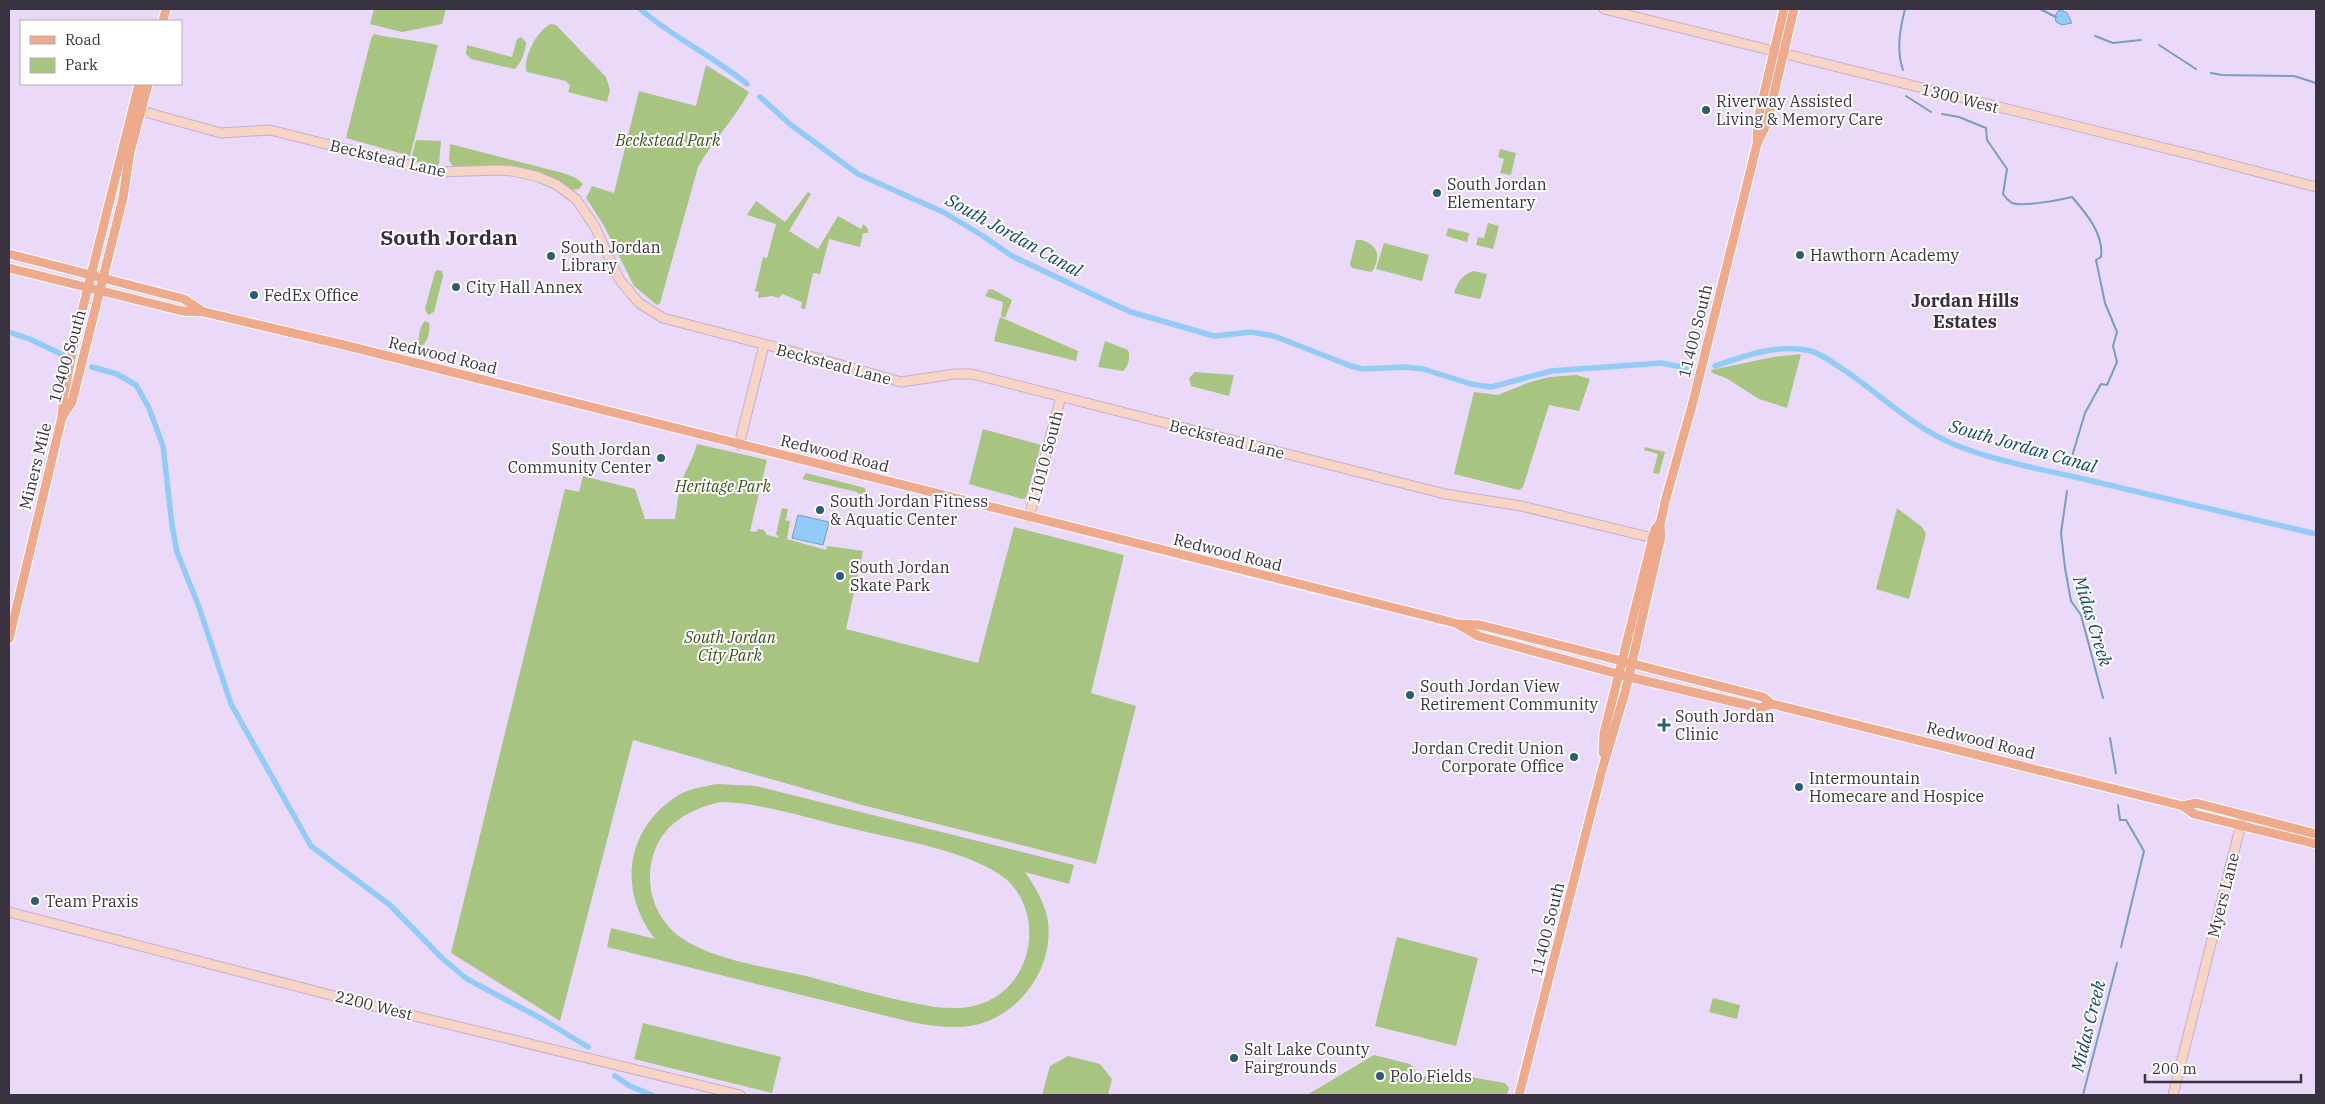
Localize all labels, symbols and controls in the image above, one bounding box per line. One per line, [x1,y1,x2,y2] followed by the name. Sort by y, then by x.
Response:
[20,20,182,85] legend
[65,30,101,49] text: Road
[65,55,98,74] text: Park
[1919,79,2001,117] street label: 1300 West
[1716,91,1883,129] place label: Riverway Assisted Living & Memory Care
[1700,104,1712,116] marker: Riverway Assisted Living & Memory Care
[615,130,721,150] park label: Beckstead Park
[328,135,448,181] street label: Beckstead Lane
[1447,174,1547,212] place label: South Jordan Elementary
[1431,187,1443,199] marker: South Jordan Elementary
[941,188,1087,282] water label: South Jordan Canal
[380,223,518,251] district label: South Jordan
[561,237,661,275] place label: South Jordan Library
[1810,245,1959,265] place label: Hawthorn Academy
[1794,249,1806,261] marker: Hawthorn Academy
[545,250,557,262] marker: South Jordan Library
[466,277,583,297] place label: City Hall Annex
[450,281,462,293] marker: City Hall Annex
[1674,282,1716,380] street label: 11400 South
[264,285,359,305] place label: FedEx Office
[248,289,260,301] marker: FedEx Office
[1911,289,2019,333] district label: Jordan Hills Estates
[44,307,90,405] street label: 10400 South
[387,332,500,378] street label: Redwood Road
[774,339,894,389] street label: Beckstead Lane
[1023,408,1067,506] street label: 11010 South
[1946,414,2100,478] water label: South Jordan Canal
[1167,415,1287,463] street label: Beckstead Lane
[15,421,55,511] street label: Miners Mile
[779,430,892,476] street label: Redwood Road
[508,439,651,477] place label: South Jordan Community Center
[655,452,667,464] marker: South Jordan Community Center
[674,476,771,496] park label: Heritage Park
[830,491,988,529] place label: South Jordan Fitness & Aquatic Center
[814,504,826,516] marker: South Jordan Fitness & Aquatic Center
[1172,529,1285,575] street label: Redwood Road
[850,557,950,595] place label: South Jordan Skate Park
[834,570,846,582] marker: South Jordan Skate Park
[2068,572,2118,670] water label: Midas Creek
[683,627,776,665] park label: South Jordan City Park
[1420,676,1598,714] place label: South Jordan View Retirement Community
[1404,689,1416,701] marker: South Jordan View Retirement Community
[1675,706,1775,744] place label: South Jordan Clinic
[1925,717,2038,763] street label: Redwood Road
[1657,718,1671,732] marker: South Jordan Clinic
[1412,738,1564,776] place label: Jordan Credit Union Corporate Office
[1568,751,1580,763] marker: Jordan Credit Union Corporate Office
[1809,768,1984,806] place label: Intermountain Homecare and Hospice
[1793,781,1805,793] marker: Intermountain Homecare and Hospice
[2203,851,2243,939] street label: Myers Lane
[1526,880,1568,978] street label: 11400 South
[45,891,139,911] place label: Team Praxis
[29,895,41,907] marker: Team Praxis
[2065,977,2111,1075] water label: Midas Creek
[333,986,415,1024] street label: 2200 West
[1244,1039,1370,1077] place label: Salt Lake County Fairgrounds
[1228,1052,1240,1064] marker: Salt Lake County Fairgrounds
[2145,1052,2301,1084] scale bar
[2152,1059,2197,1078] text: 200 m
[1390,1066,1472,1086] place label: Polo Fields
[1374,1070,1386,1082] marker: Polo Fields

